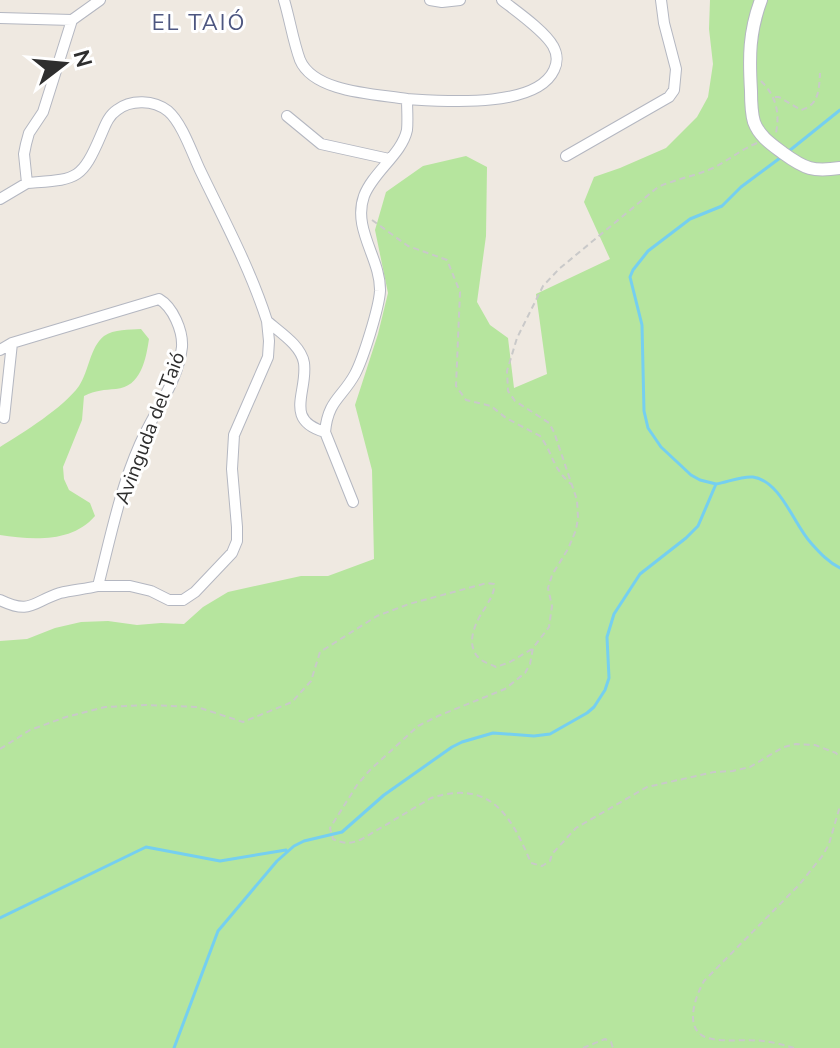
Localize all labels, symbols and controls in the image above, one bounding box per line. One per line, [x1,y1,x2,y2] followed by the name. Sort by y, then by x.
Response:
[152,8,246,38] district label: EL TAIÓ
[24,24,104,104] north arrow
[66,47,99,71] text: N
[109,348,191,508] street label: Avinguda del Taió

